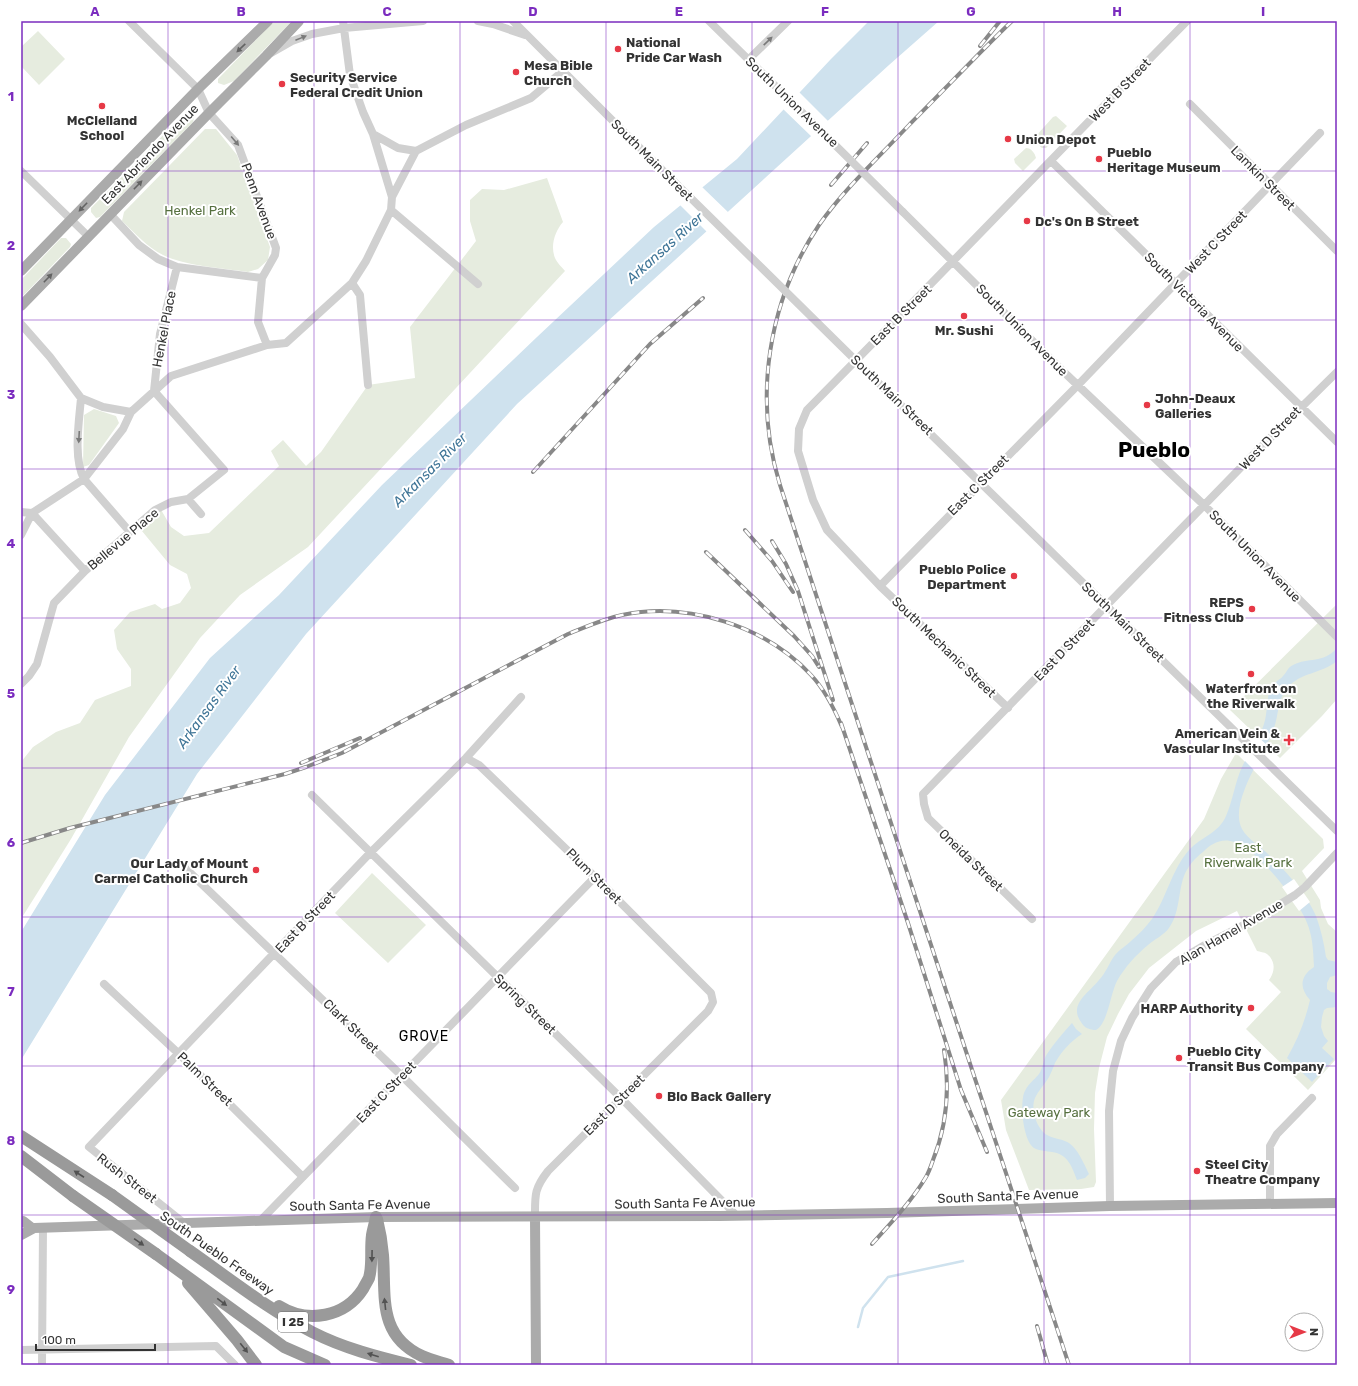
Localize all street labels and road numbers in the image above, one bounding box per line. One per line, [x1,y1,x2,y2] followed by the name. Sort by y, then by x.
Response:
[742,54,842,150] street label: South Union Avenue
[1086,55,1154,125] street label: West B Street
[98,101,202,207] street label: East Abriendo Avenue
[608,116,696,204] street label: South Main Street
[1228,143,1298,213] street label: Lamkin Street
[238,161,280,241] street label: Penn Avenue
[1182,207,1250,277] street label: West C Street
[1141,249,1247,355] street label: South Victoria Avenue
[973,281,1071,379] street label: South Union Avenue
[868,282,934,348] street label: East B Street
[149,289,179,369] street label: Henkel Place
[848,352,936,438] street label: South Main Street
[1236,403,1304,473] street label: West D Street
[945,452,1011,518] street label: East C Street
[84,505,162,573] street label: Bellevue Place
[1206,507,1304,605] street label: South Union Avenue
[1079,579,1167,665] street label: South Main Street
[889,594,999,700] street label: South Mechanic Street
[1031,616,1097,684] street label: East D Street
[936,826,1006,894] street label: Oneida Street
[563,845,625,907] street label: Plum Street
[272,888,338,956] street label: East B Street
[1177,896,1285,968] street label: Alan Hamel Avenue
[490,971,559,1038] street label: Spring Street
[320,996,382,1056] street label: Clark Street
[174,1049,236,1109] street label: Palm Street
[353,1058,419,1126] street label: East C Street
[581,1072,647,1138] street label: East D Street
[94,1150,160,1206] street label: Rush Street
[937,1186,1079,1206] street label: South Santa Fe Avenue
[614,1194,756,1212] street label: South Santa Fe Avenue
[289,1196,431,1214] street label: South Santa Fe Avenue
[157,1208,277,1298] street label: South Pueblo Freeway
[278,1312,308,1332] road number: I 25

